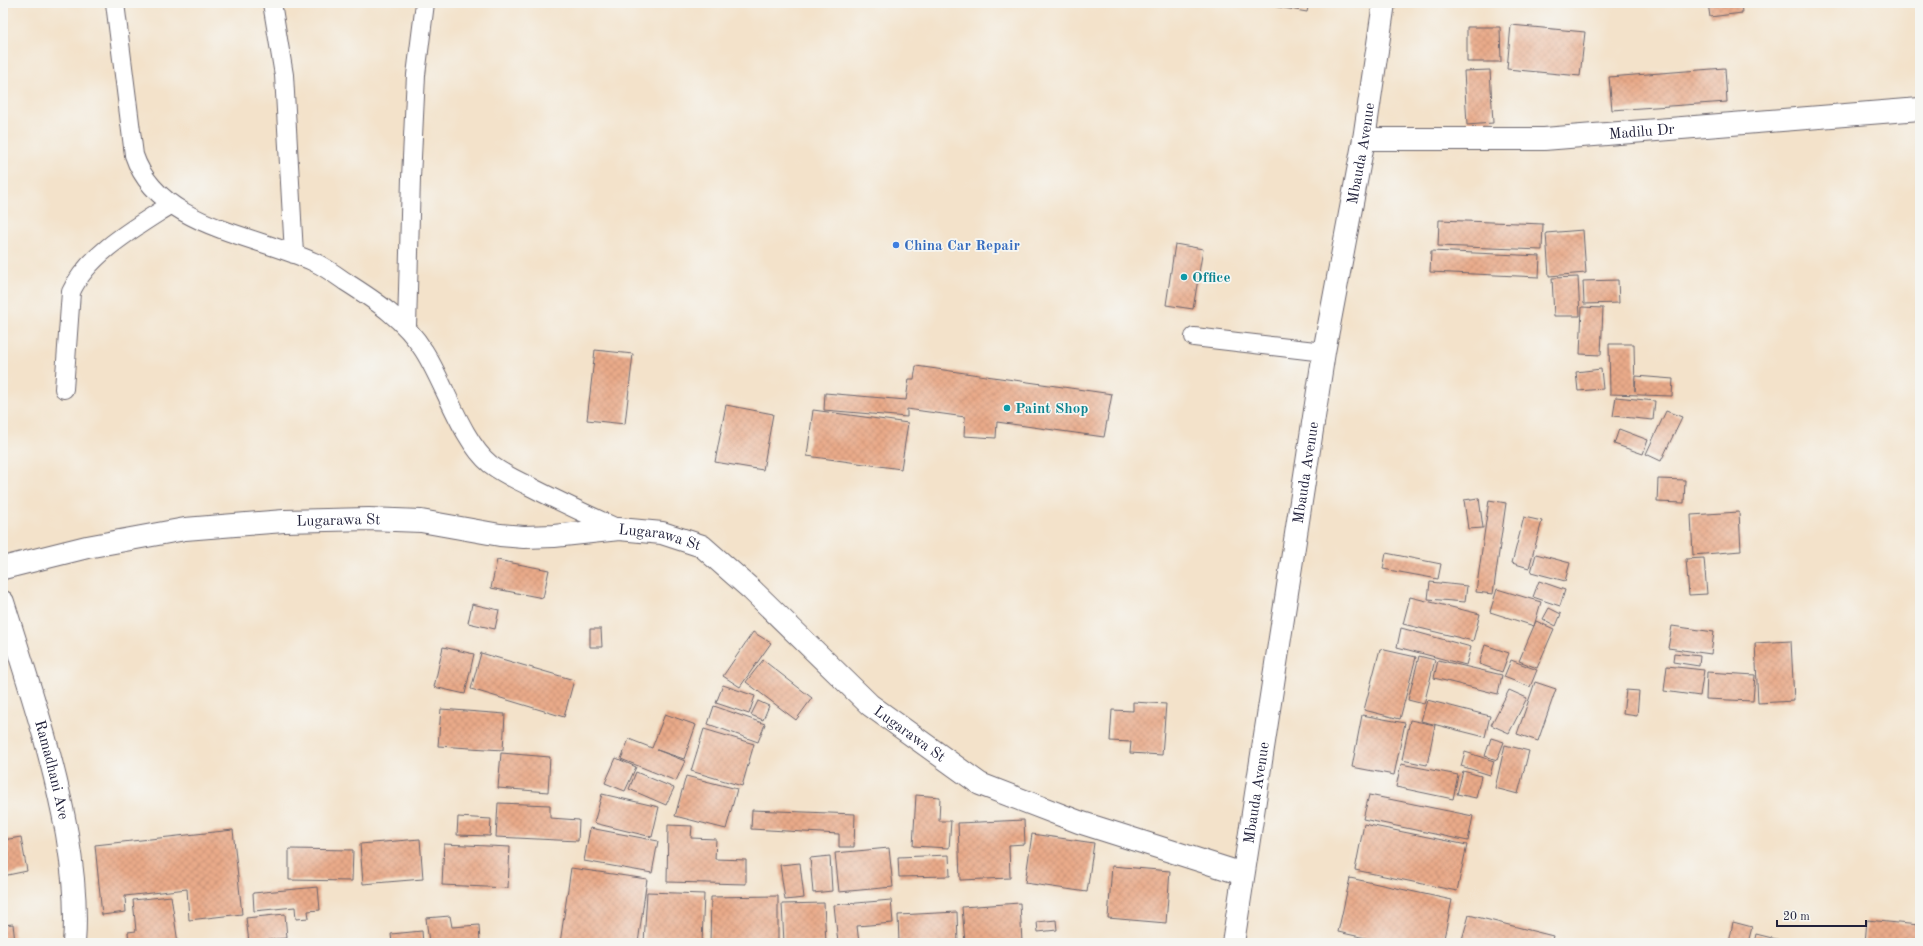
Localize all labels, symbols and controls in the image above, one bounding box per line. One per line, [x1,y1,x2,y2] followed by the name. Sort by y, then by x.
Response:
[1346,102,1378,206] street label: Mbauda Avenue
[1608,123,1675,143] street label: Madilu Dr
[904,239,1020,254] place label: China Car Repair
[891,240,901,250] marker: China Car Repair
[1192,271,1230,286] place label: Office
[1179,272,1189,282] marker: Office
[1015,402,1088,417] place label: Paint Shop
[1002,403,1012,413] marker: Paint Shop
[1292,421,1322,525] street label: Mbauda Avenue
[296,513,381,530] street label: Lugarawa St
[618,523,702,554] street label: Lugarawa St
[870,704,948,765] street label: Lugarawa St
[31,719,70,821] street label: Ramadhani Ave
[1242,741,1273,845] street label: Mbauda Avenue
[1777,902,1866,928] scale bar
[1783,911,1810,923] text: 20 m

